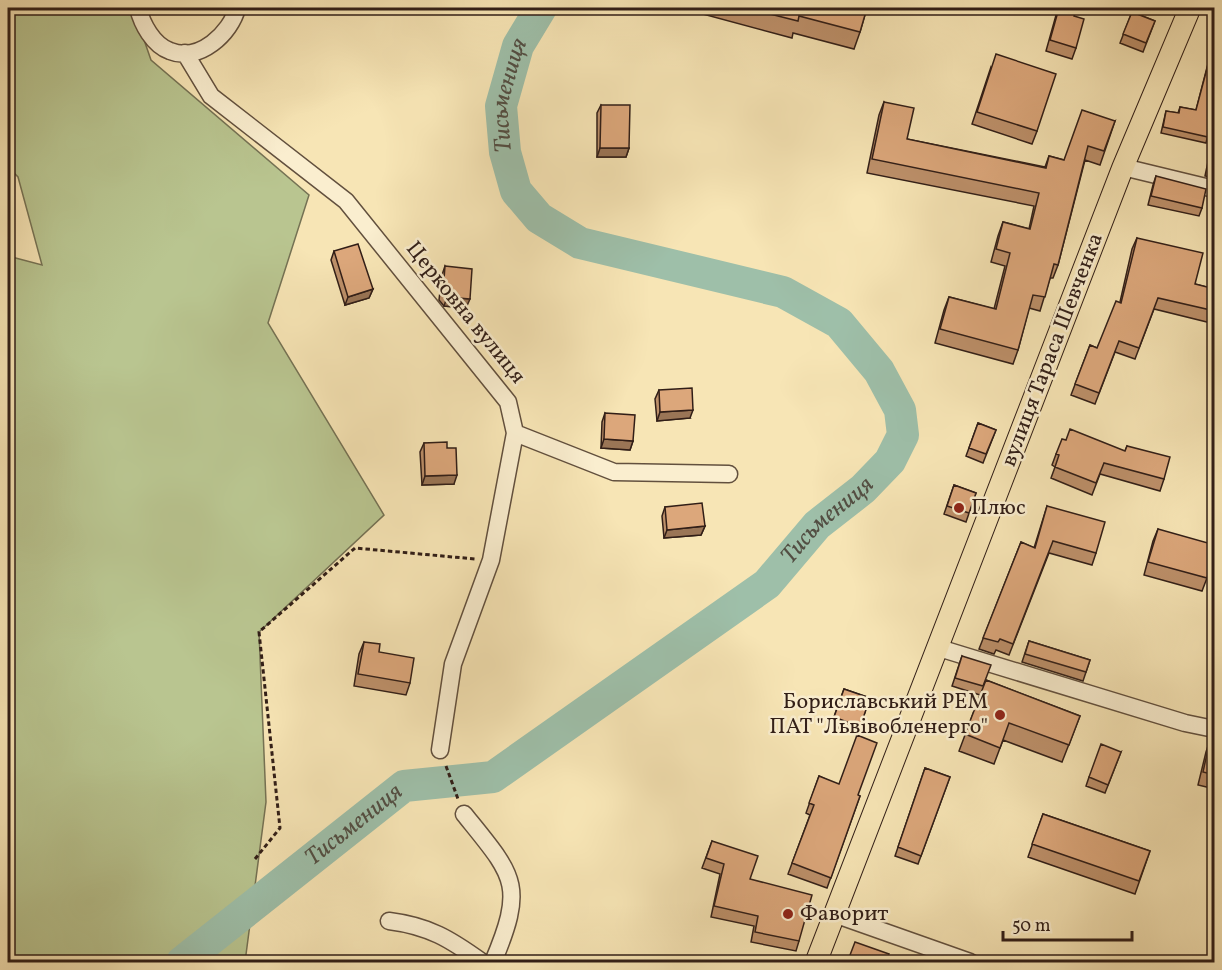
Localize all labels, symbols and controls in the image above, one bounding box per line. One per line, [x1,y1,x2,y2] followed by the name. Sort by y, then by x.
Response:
[483,31,536,154] water label: Тисьмениця
[994,229,1112,471] street label: вулиця Тараса Шевченка
[398,235,532,391] street label: Церковна вулиця
[773,470,883,572] water label: Тисьмениця
[971,493,1026,524] place label: Плюс
[952,501,966,515] marker: Плюс
[769,687,988,743] place label: Бориславський РЕМ ПАТ "Львівобленерго"
[993,708,1007,722] marker: Бориславський РЕМ ПАТ "Львівобленерго"
[298,776,410,875] water label: Тисьмениця
[800,899,888,930] place label: Фаворит
[1003,904,1132,942] scale bar
[781,907,795,921] marker: Фаворит
[1012,914,1051,939] text: 50 m

